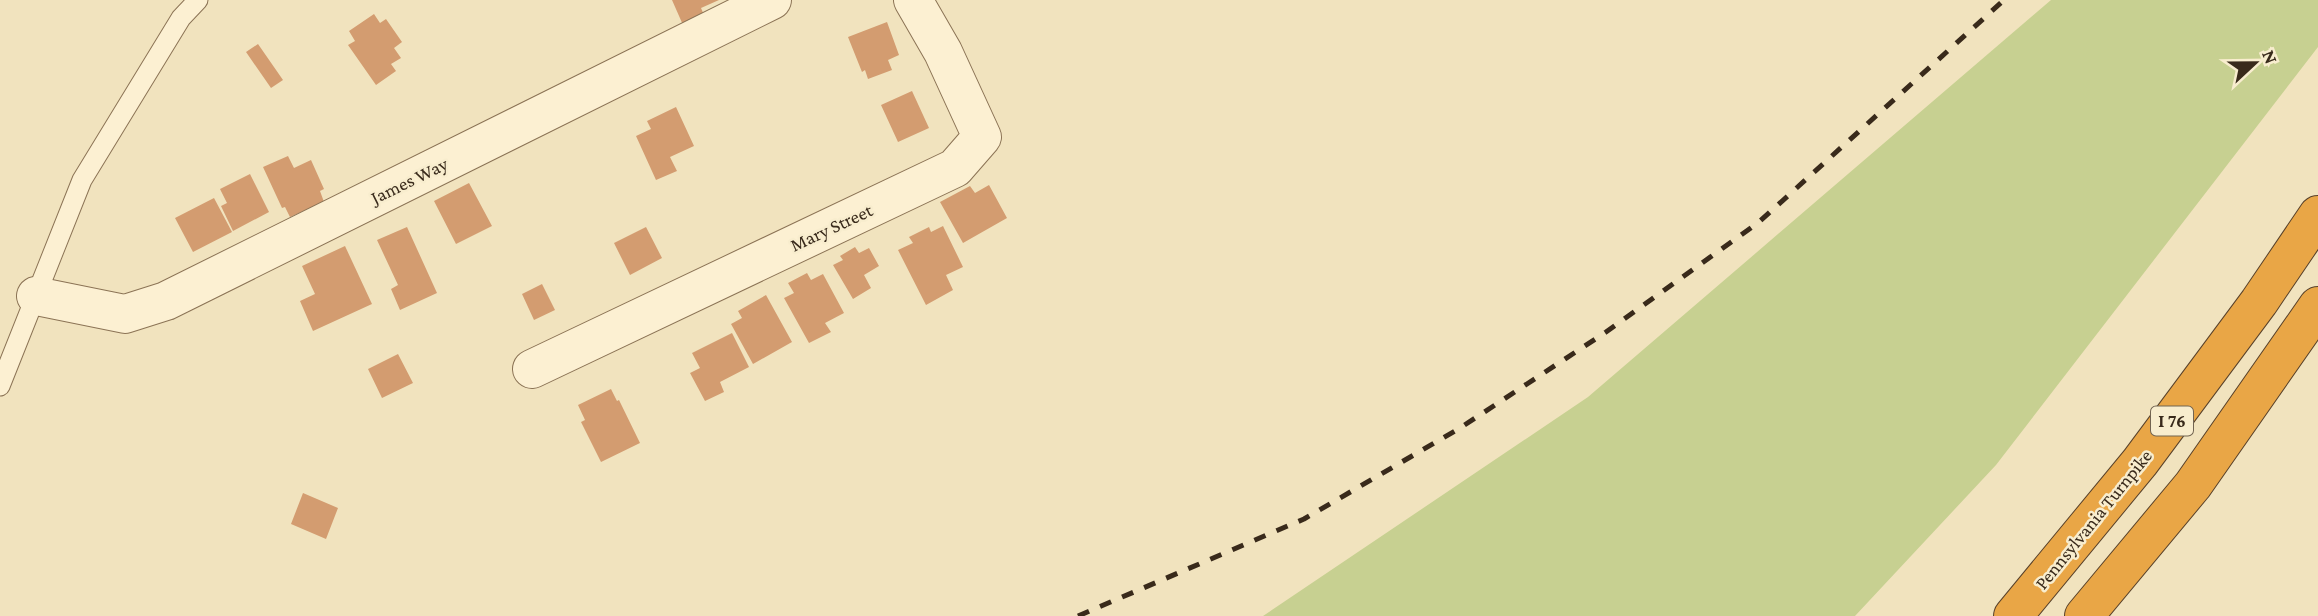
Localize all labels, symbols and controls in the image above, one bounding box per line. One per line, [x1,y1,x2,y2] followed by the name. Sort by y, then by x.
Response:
[2220,28,2290,98] north arrow
[2258,47,2282,67] text: N
[365,153,451,209] street label: James Way
[787,199,876,256] street label: Mary Street
[2151,407,2193,436] road number: I 76
[2031,445,2156,593] street label: Pennsylvania Turnpike

